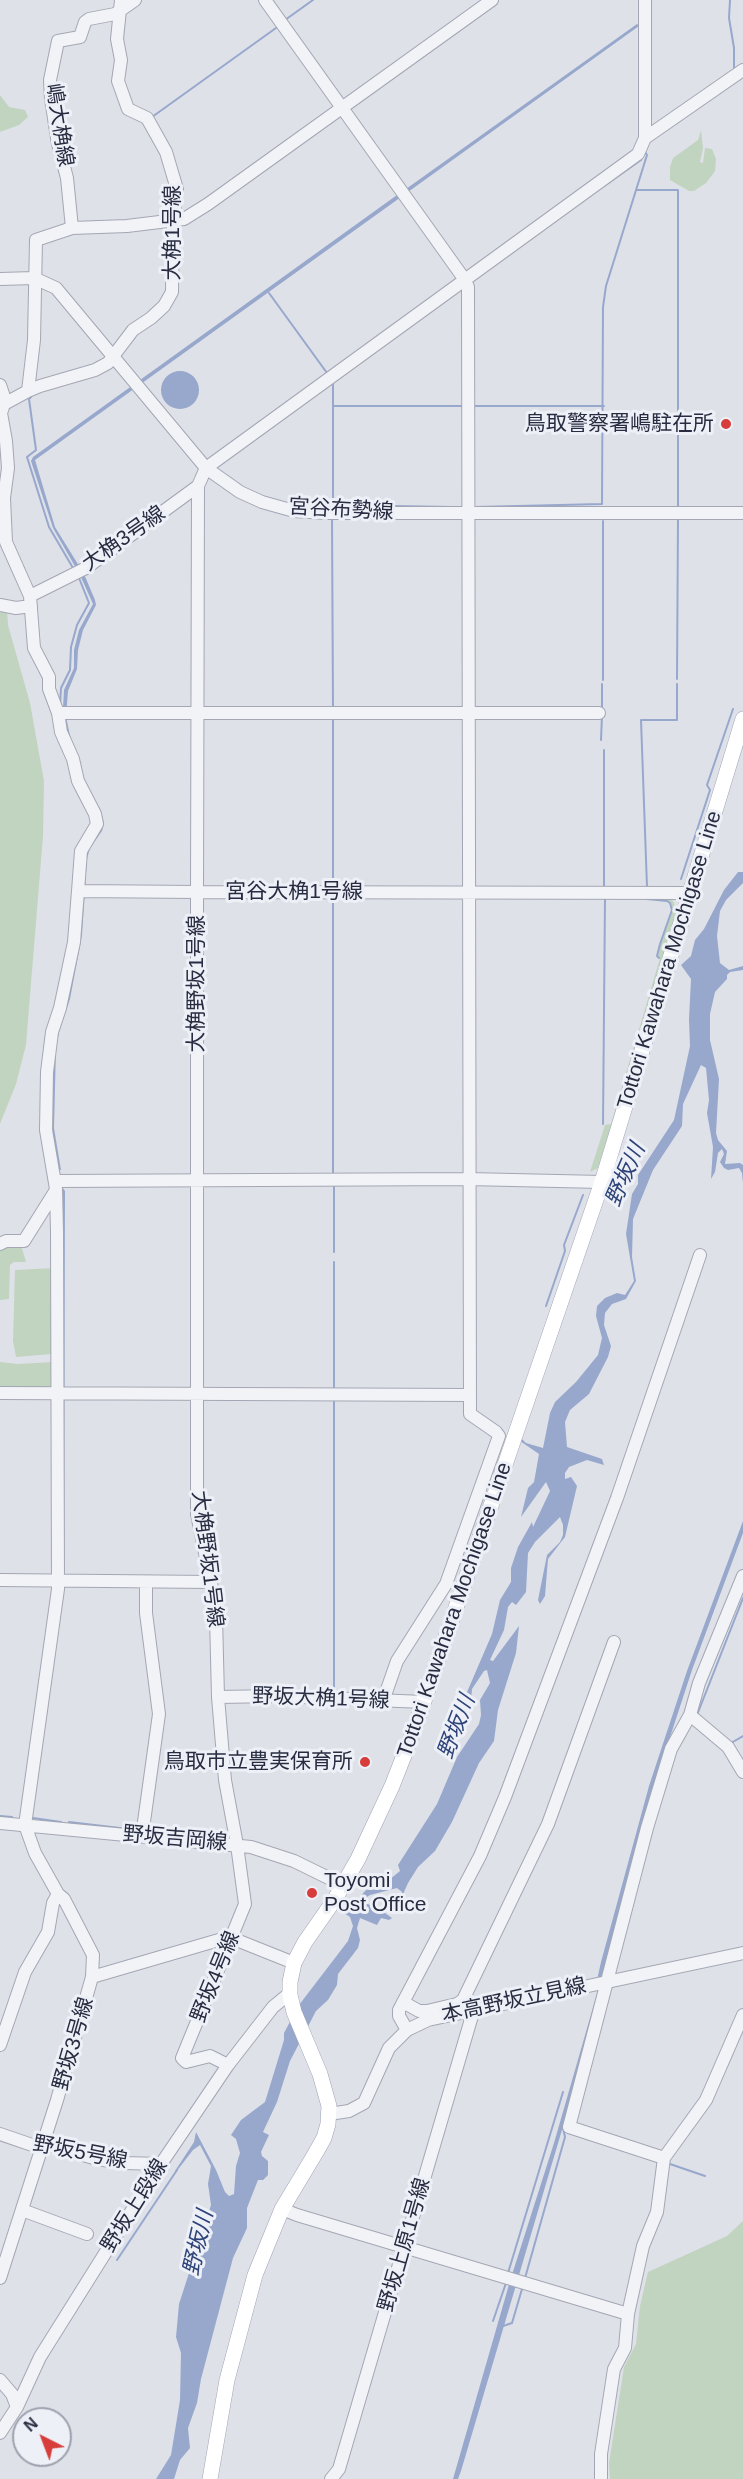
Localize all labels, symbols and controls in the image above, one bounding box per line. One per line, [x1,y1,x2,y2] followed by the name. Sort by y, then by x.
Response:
[40,82,78,168] street label: 嶋大桷線
[160,185,186,281] street label: 大桷1号線
[525,411,714,437] place label: 鳥取警察署嶋駐在所
[719,417,733,431] marker: 鳥取警察署嶋駐在所
[288,495,394,525] street label: 宮谷布勢線
[78,501,170,577] street label: 大桷3号線
[613,808,727,1112] street label: Tottori Kawahara Mochigase Line
[225,879,363,905] street label: 宮谷大桷1号線
[184,915,210,1053] street label: 大桷野坂1号線
[601,1139,651,1211] water label: 野坂川
[393,1459,517,1761] street label: Tottori Kawahara Mochigase Line
[186,1489,228,1629] street label: 大桷野坂1号線
[252,1684,390,1714] street label: 野坂大桷1号線
[433,1691,481,1763] water label: 野坂川
[164,1749,353,1775] place label: 鳥取市立豊実保育所
[358,1755,372,1769] marker: 鳥取市立豊実保育所
[122,1822,228,1856] street label: 野坂吉岡線
[324,1868,426,1918] place label: Toyomi Post Office
[305,1886,319,1900] marker: Toyomi Post Office
[186,1928,246,2026] street label: 野坂4号線
[439,1973,589,2029] street label: 本高野坂立見線
[49,1995,99,2093] street label: 野坂3号線
[31,2132,129,2174] street label: 野坂5号線
[96,2155,174,2257] street label: 野坂上段線
[374,2175,436,2315] street label: 野坂上原1号線
[179,2208,219,2278] water label: 野坂川
[12,2407,72,2467] north arrow
[21,2415,41,2435] text: N

